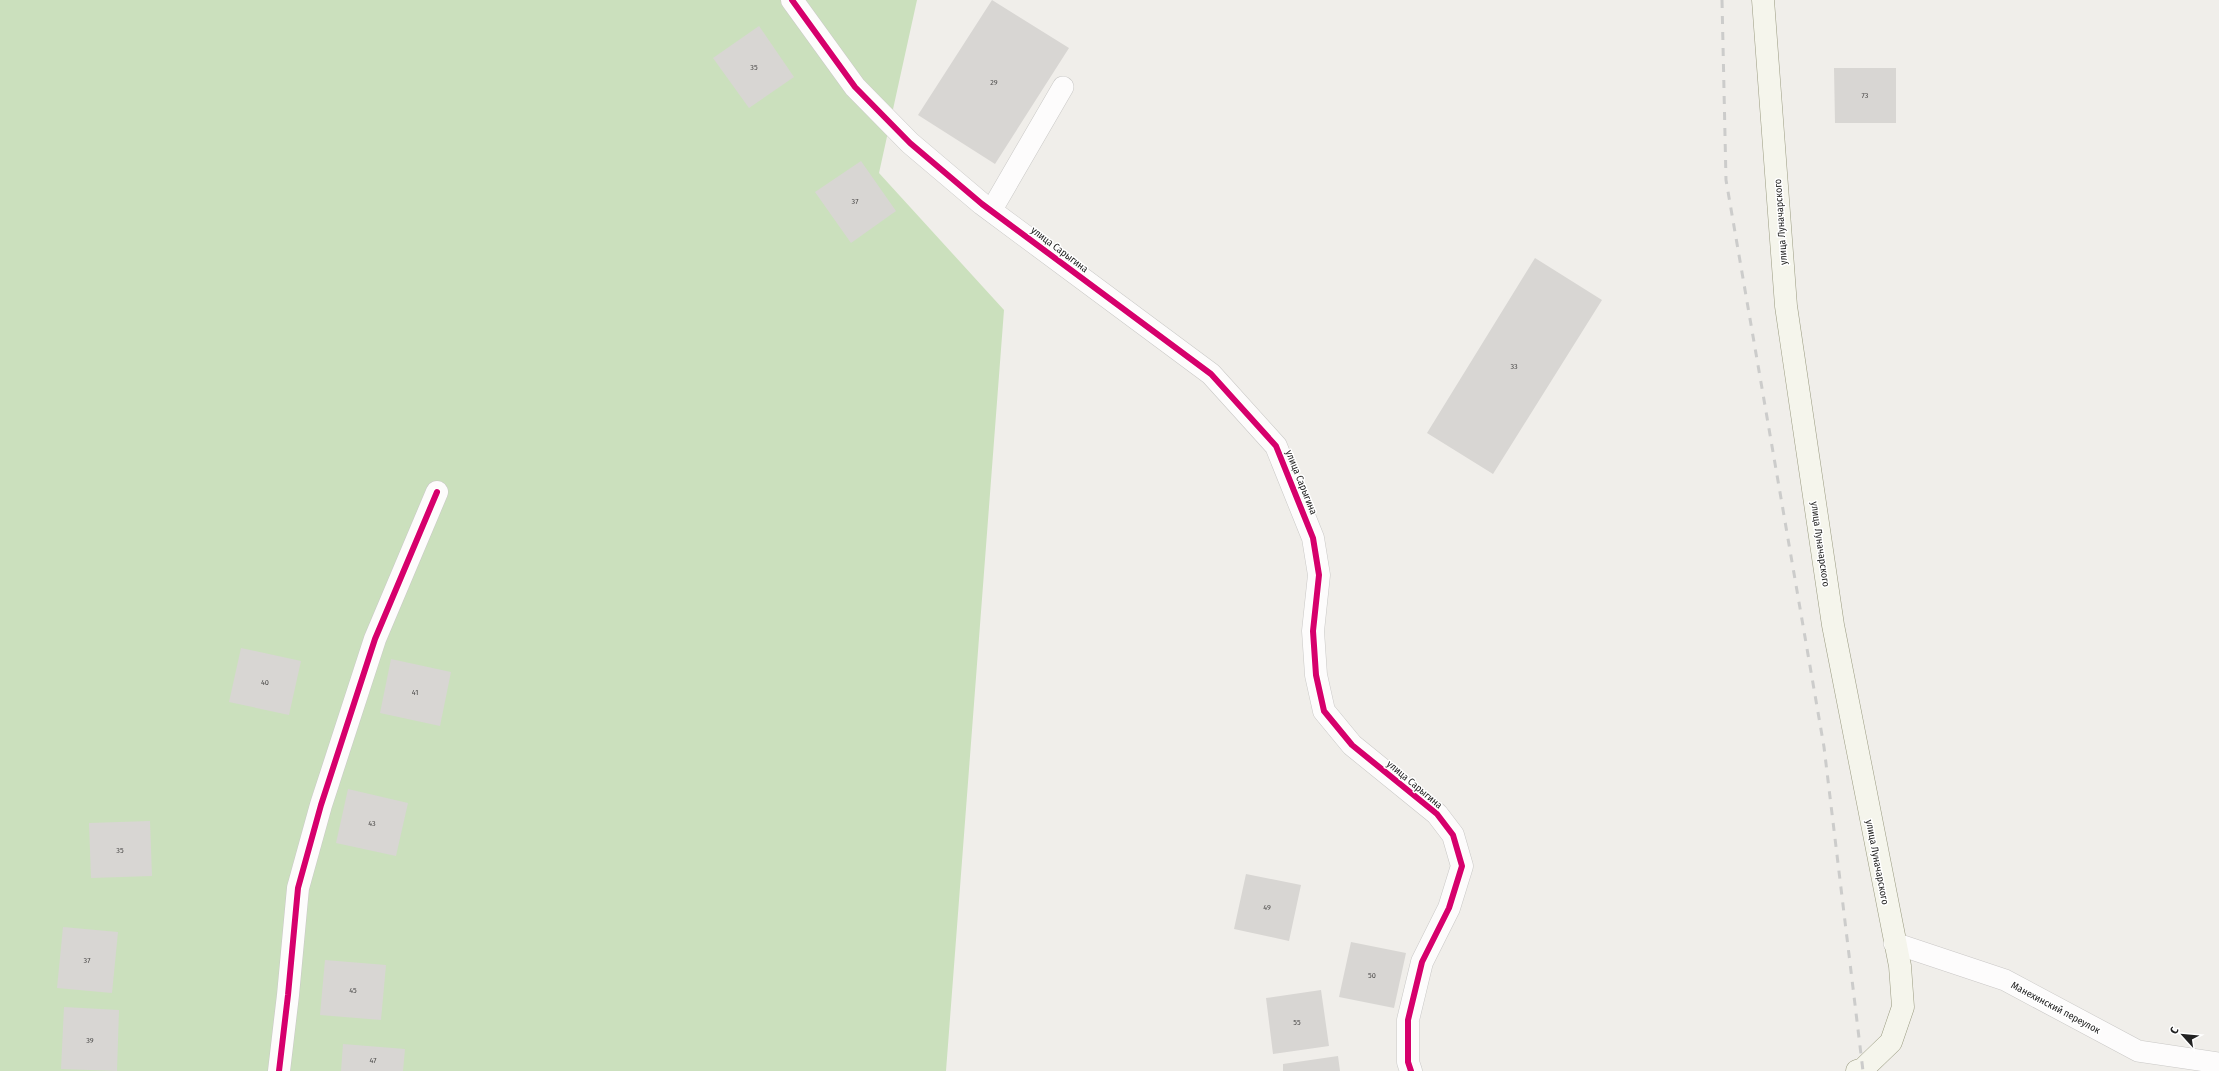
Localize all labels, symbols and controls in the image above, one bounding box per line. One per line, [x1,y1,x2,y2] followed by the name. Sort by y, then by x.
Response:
[750,63,758,72] house number: 35
[990,78,998,87] house number: 29
[1862,91,1869,100] house number: 73
[1772,179,1790,265] street label: улица Луначарского
[852,197,859,206] house number: 37
[1028,224,1091,275] street label: улица Сарыгина
[1510,362,1518,371] house number: 33
[1283,448,1320,517] street label: улица Сарыгина
[1808,501,1832,588] street label: улица Луначарского
[261,678,269,687] house number: 40
[412,688,418,697] house number: 41
[1384,758,1445,812] street label: улица Сарыгина
[368,819,376,828] house number: 43
[1863,819,1891,906] street label: улица Луначарского
[116,846,124,855] house number: 35
[1263,903,1271,912] house number: 49
[84,956,91,965] house number: 37
[1368,971,1376,980] house number: 50
[2009,979,2102,1037] street label: Манехинский переулок
[349,986,357,995] house number: 45
[2163,1015,2203,1055] north arrow
[1293,1018,1301,1027] house number: 55
[2167,1025,2182,1036] text: С
[86,1036,94,1045] house number: 39
[370,1056,377,1065] house number: 47

